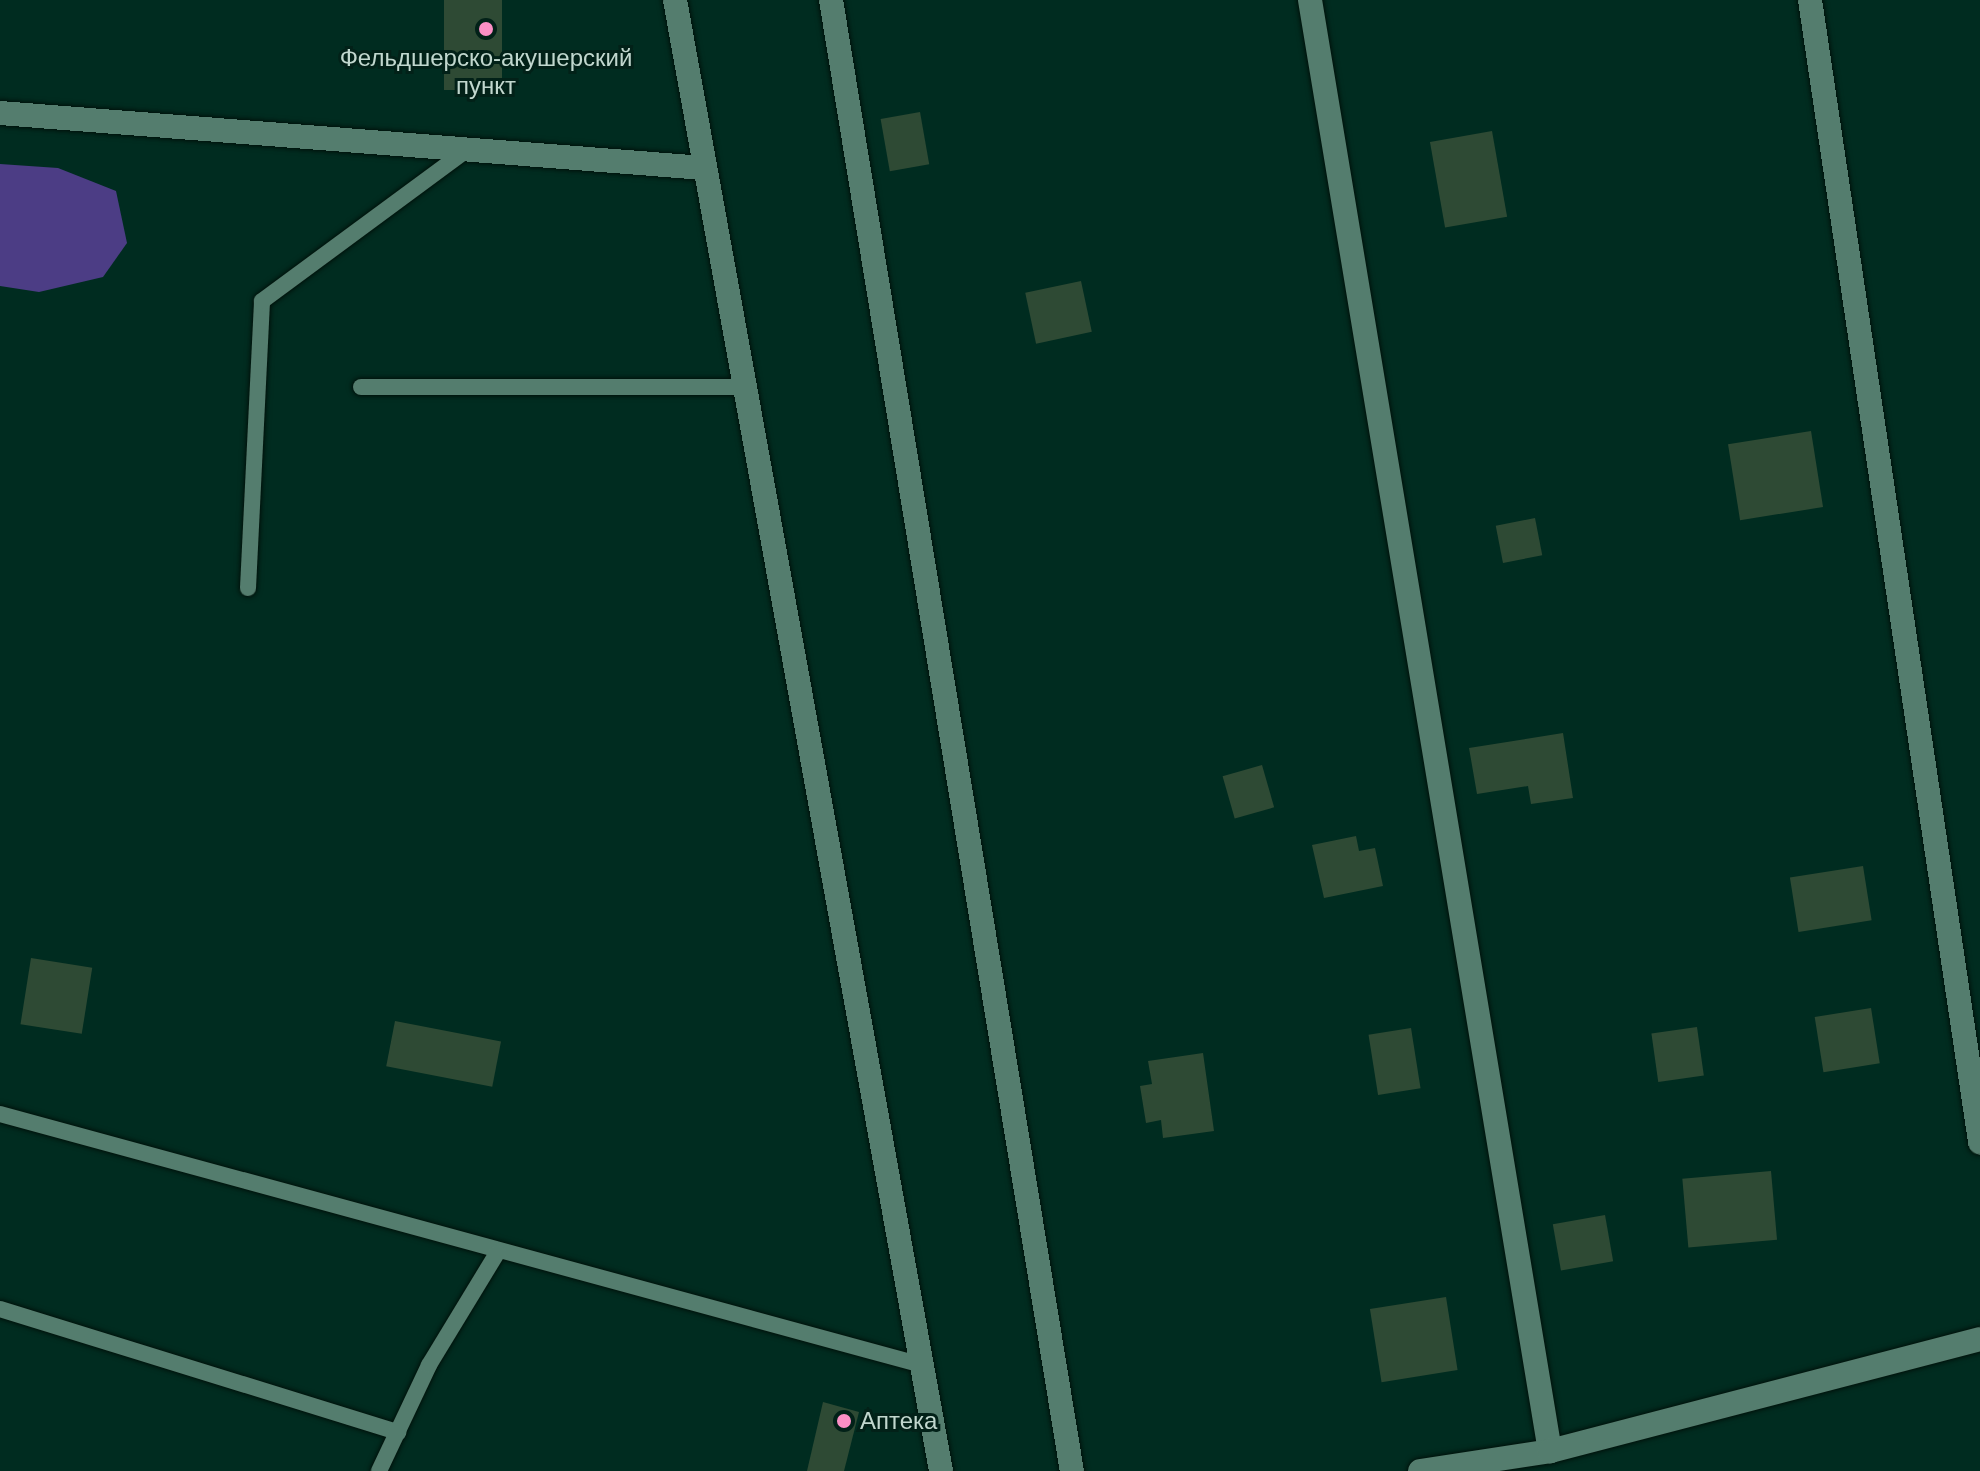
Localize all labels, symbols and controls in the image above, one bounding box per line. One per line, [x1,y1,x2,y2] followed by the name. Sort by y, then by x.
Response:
[475,18,497,40] marker: Фельдшерско-акушерский пункт
[340,44,632,100] place label: Фельдшерско-акушерский пункт
[860,1407,937,1435] place label: Аптека
[835,1412,853,1430] marker: Аптека

